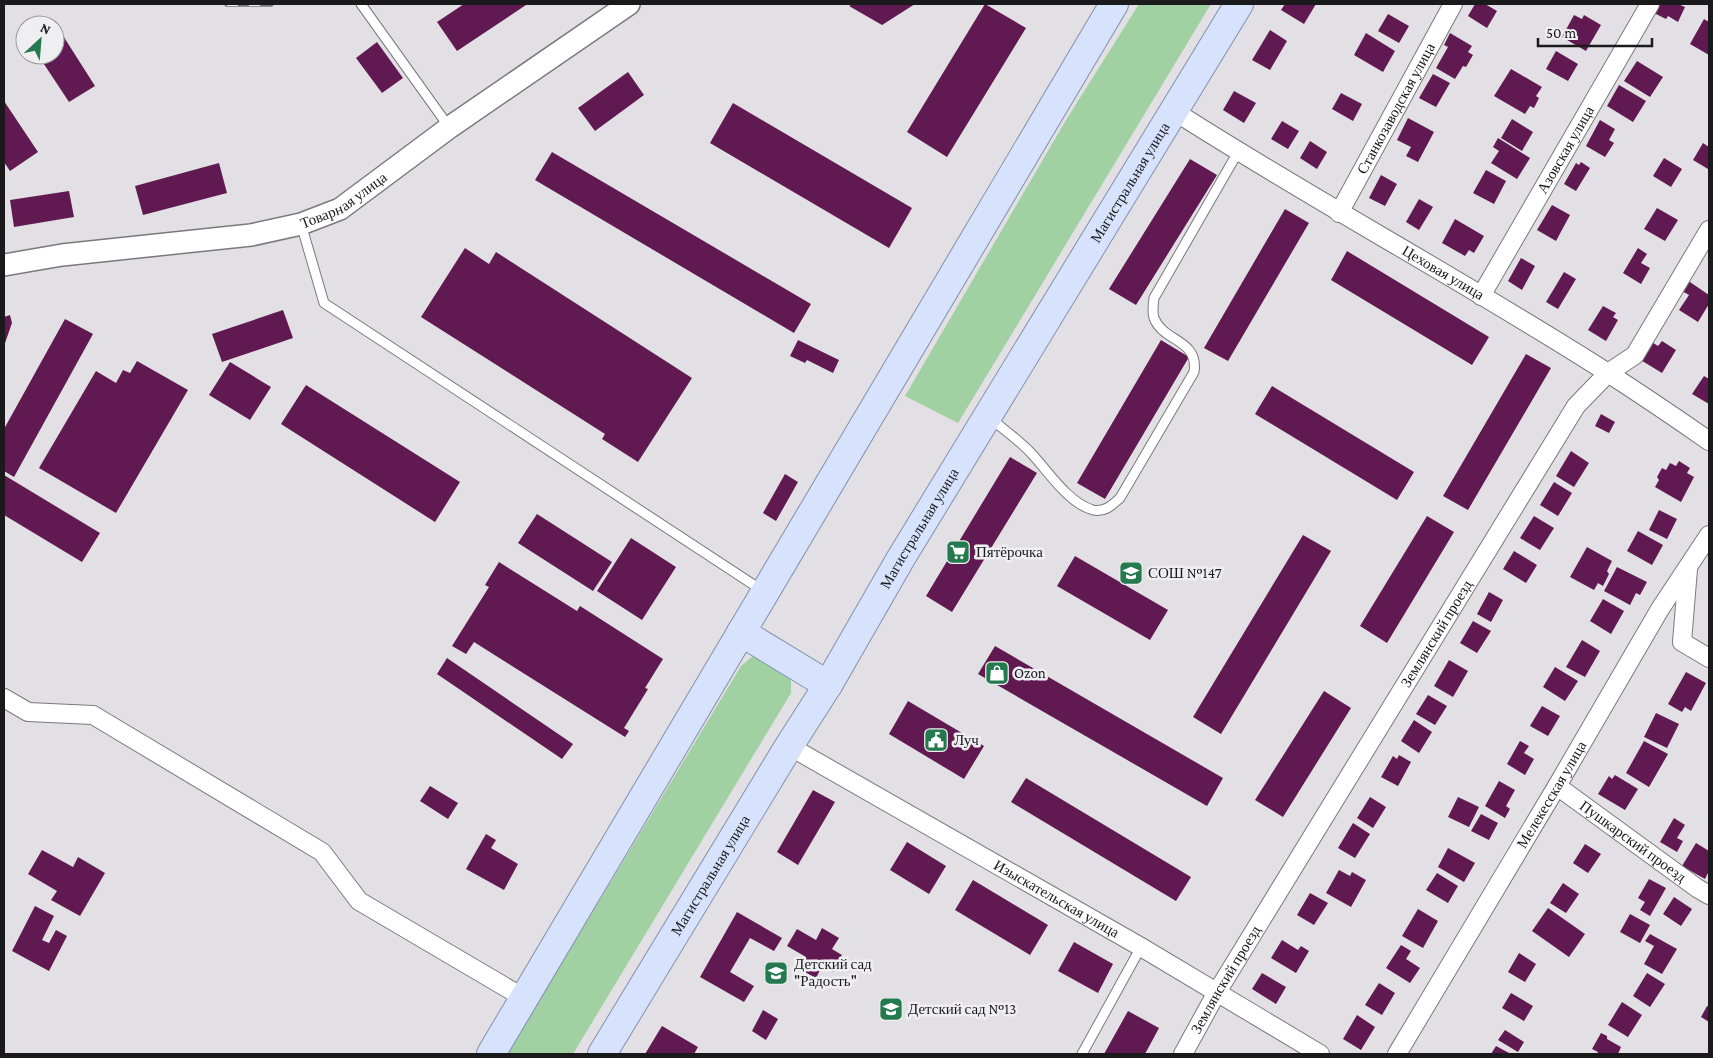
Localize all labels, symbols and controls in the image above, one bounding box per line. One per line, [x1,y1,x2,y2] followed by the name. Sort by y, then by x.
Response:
[15,15,65,65] north arrow
[1538,15,1652,47] scale bar
[38,19,54,38] text: N
[1546,25,1576,41] text: 50 m
[1354,40,1438,177] street label: Станкозаводская улица
[1534,103,1597,196] street label: Азовская улица
[1087,119,1173,246] street label: Магистральная улица
[298,169,390,232] street label: Товарная улица
[1399,242,1487,303] street label: Цеховая улица
[877,465,962,592] street label: Магистральная улица
[945,539,971,565] supermarket icon: Пятёрочка
[976,544,1043,560] place label: Пятёрочка
[1118,560,1144,586] school or university icon: СОШ №147
[1148,565,1222,581] place label: СОШ №147
[1398,577,1476,690] street label: Землянский проезд
[984,660,1010,686] shop icon: Ozon
[1014,665,1046,681] place label: Ozon
[923,727,949,753] public building icon: Луч
[954,732,979,748] place label: Луч
[1514,738,1590,851] street label: Мелекесская улица
[1577,797,1689,886] street label: Пушкарский проезд
[668,812,753,938] street label: Магистральная улица
[991,857,1122,941] street label: Изыскательская улица
[1188,922,1264,1036] street label: Землянский проезд
[794,956,872,989] place label: Детский сад "Радость"
[763,960,789,986] school or university icon: Детский сад "Радость"
[878,996,904,1022] school or university icon: Детский сад №13
[908,1001,1016,1017] place label: Детский сад №13

